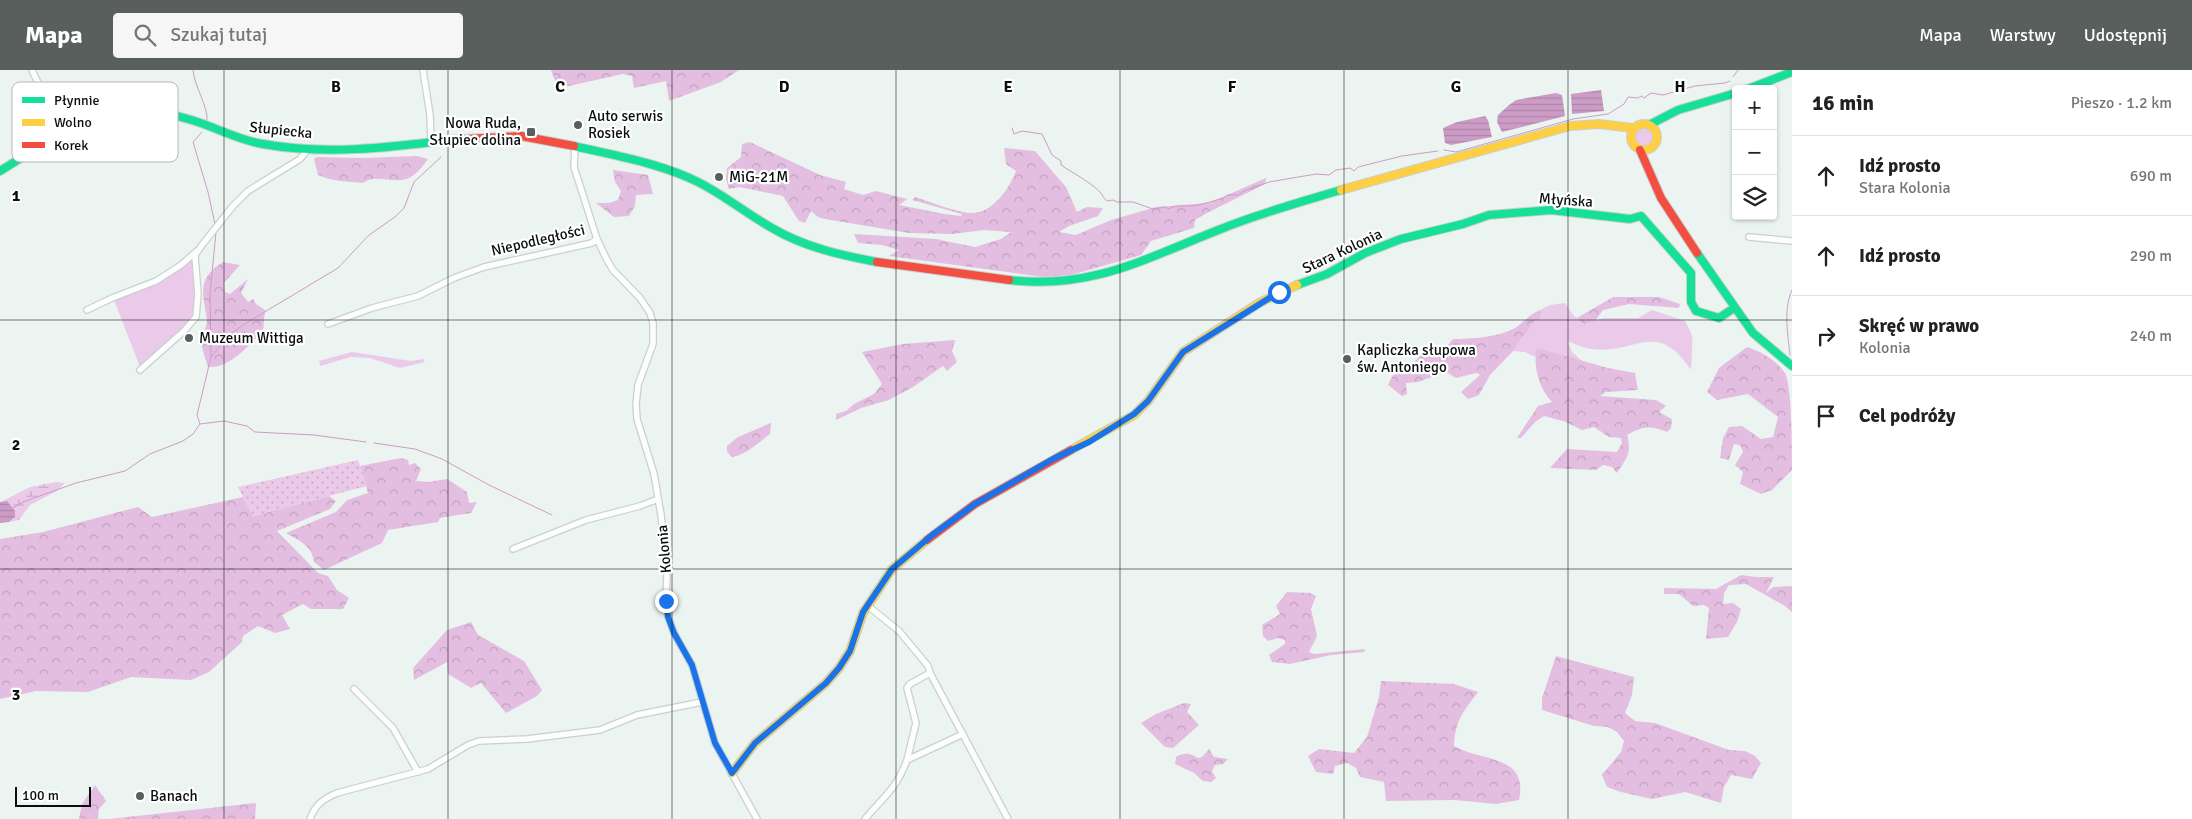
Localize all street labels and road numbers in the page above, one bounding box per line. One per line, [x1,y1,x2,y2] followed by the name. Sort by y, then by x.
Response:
[249,118,313,142] street label: Słupiecka
[1538,189,1594,211] street label: Młyńska
[489,220,587,260] street label: Niepodległości
[1299,225,1385,277] street label: Stara Kolonia
[653,524,675,574] street label: Kolonia

